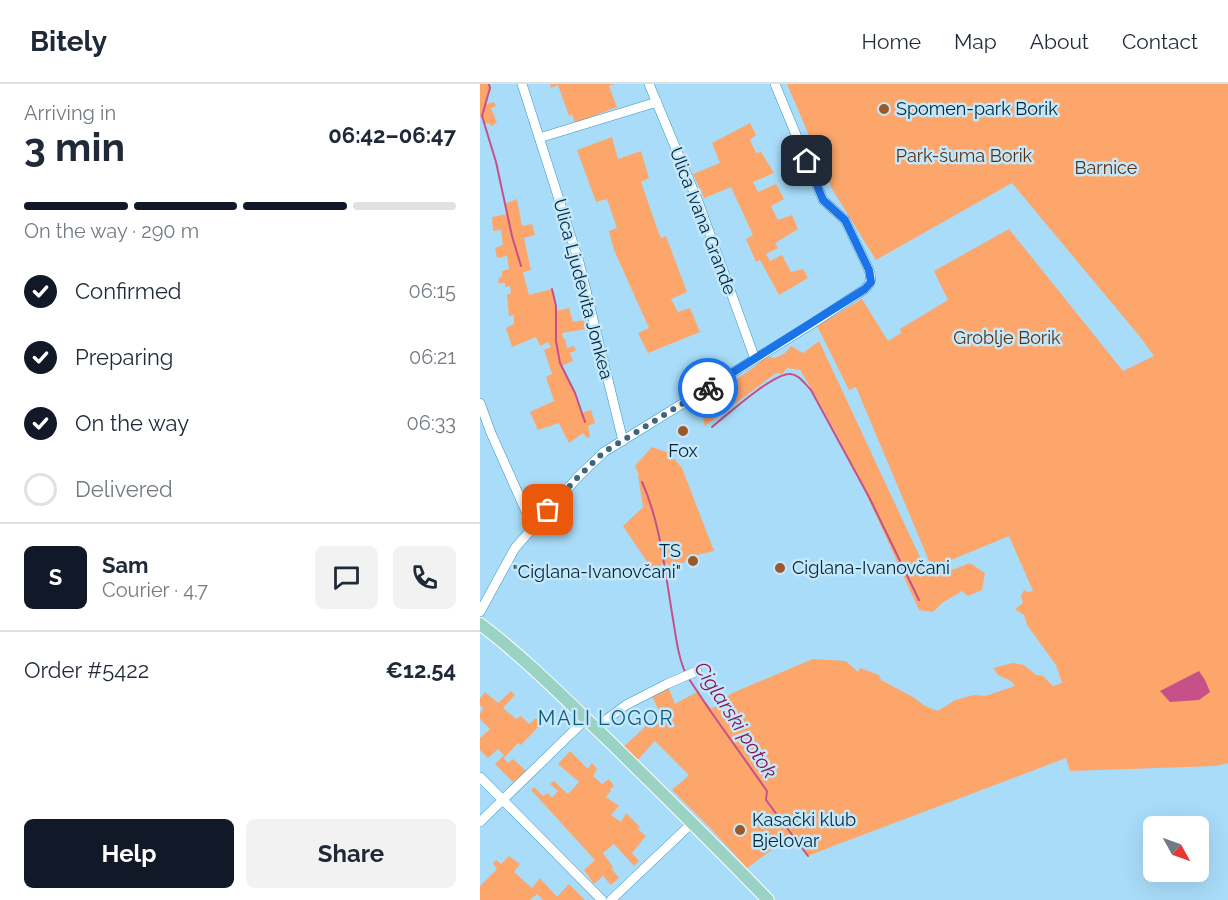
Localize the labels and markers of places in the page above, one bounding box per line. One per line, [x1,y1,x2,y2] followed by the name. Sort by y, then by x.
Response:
[896,98,1058,119] place label: Spomen-park Borik
[877,102,891,116] marker: Spomen-park Borik
[781,135,832,186] pin
[676,424,690,438] marker: Fox
[668,440,698,461] place label: Fox
[522,484,573,535] pin
[513,540,681,582] place label: TS "Ciglana-Ivanovčani"
[686,554,700,568] marker: TS "Ciglana-Ivanovčani"
[792,557,950,578] place label: Ciglana-Ivanovčani
[773,561,787,575] marker: Ciglana-Ivanovčani
[752,809,856,851] place label: Kasački klub Bjelovar
[733,823,747,837] marker: Kasački klub Bjelovar

